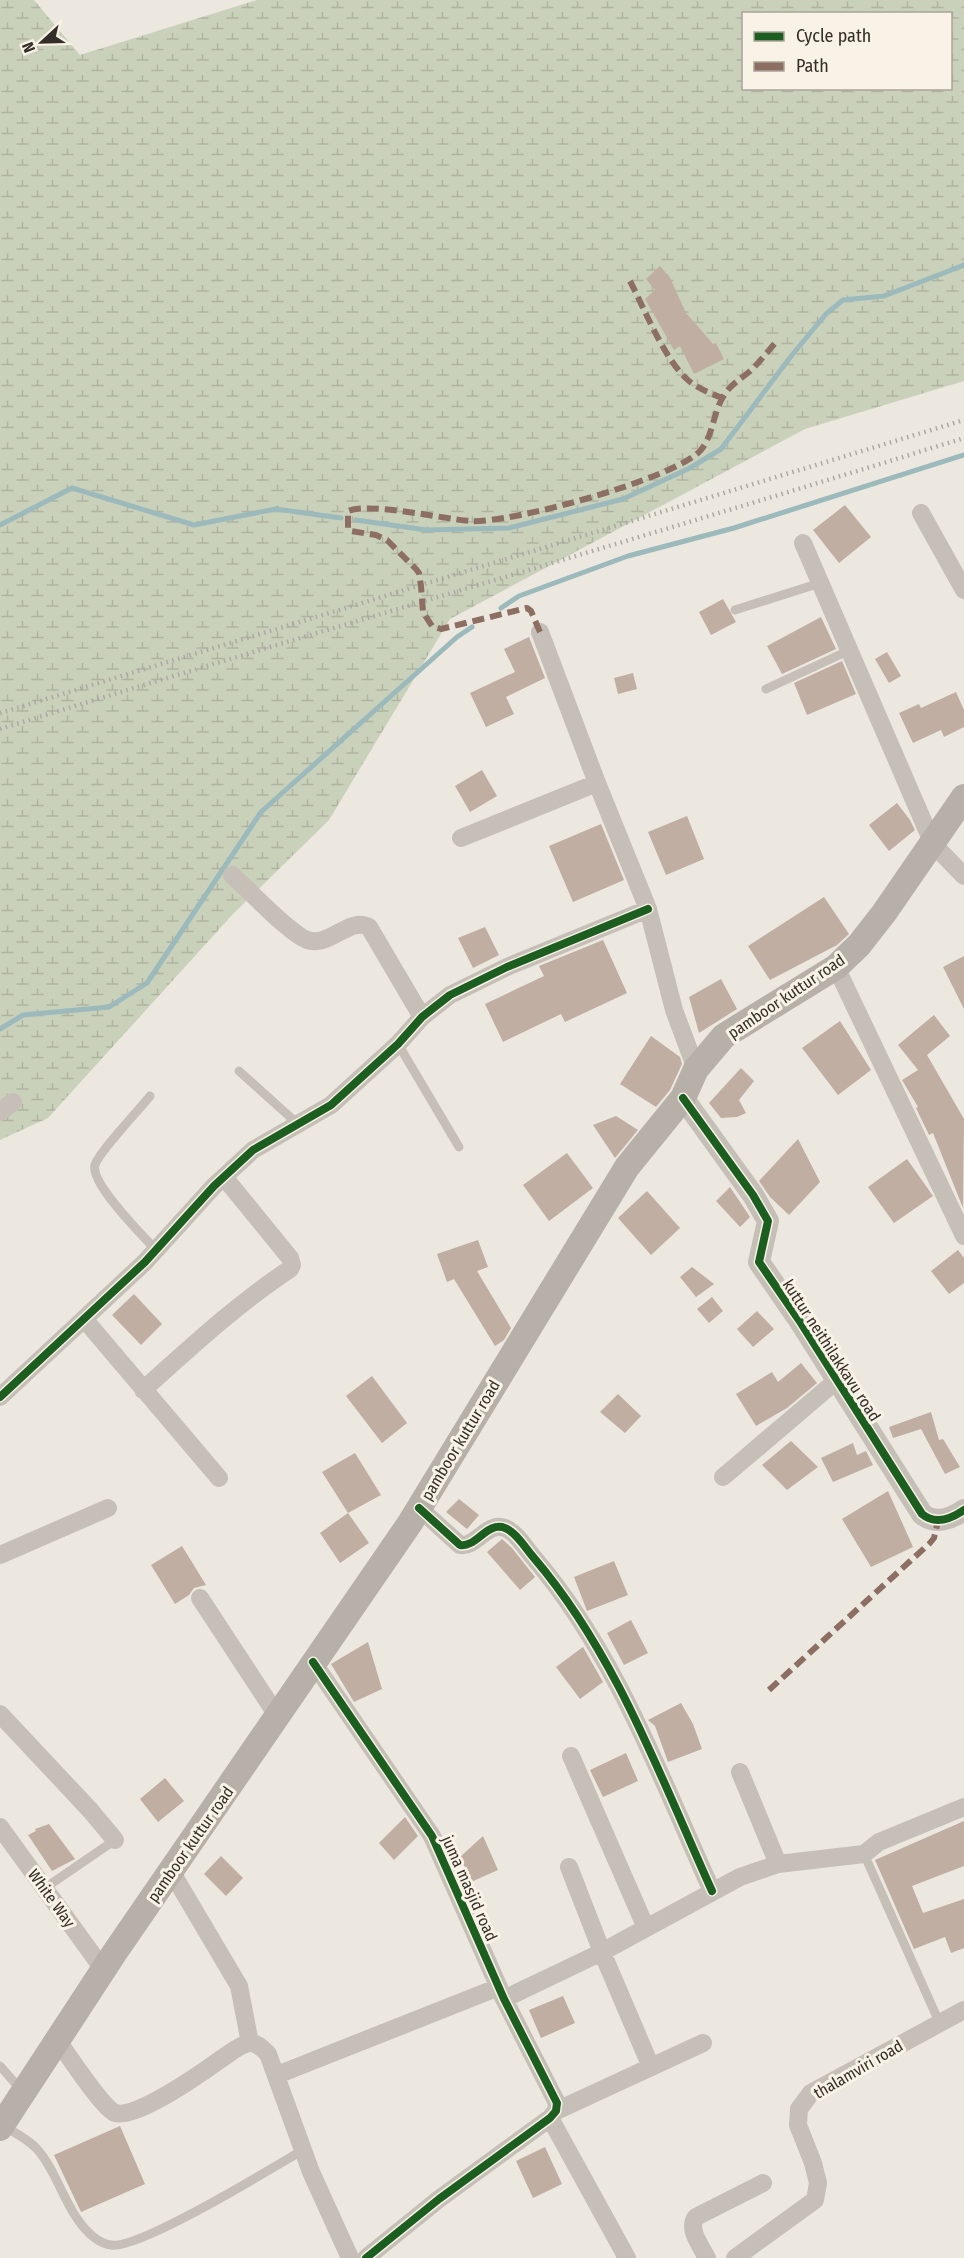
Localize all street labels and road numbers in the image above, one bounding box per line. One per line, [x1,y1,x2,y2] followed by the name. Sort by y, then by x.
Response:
[724,950,848,1043] street label: pamboor kuttur road
[779,1276,885,1425] street label: kuttur neithilakkavu road
[417,1377,504,1504] street label: pamboor kuttur road
[143,1783,237,1906] street label: pamboor kuttur road
[437,1832,501,1944] street label: juma masjid road
[24,1865,80,1932] street label: White Way
[810,2036,906,2103] street label: thalamviri road

